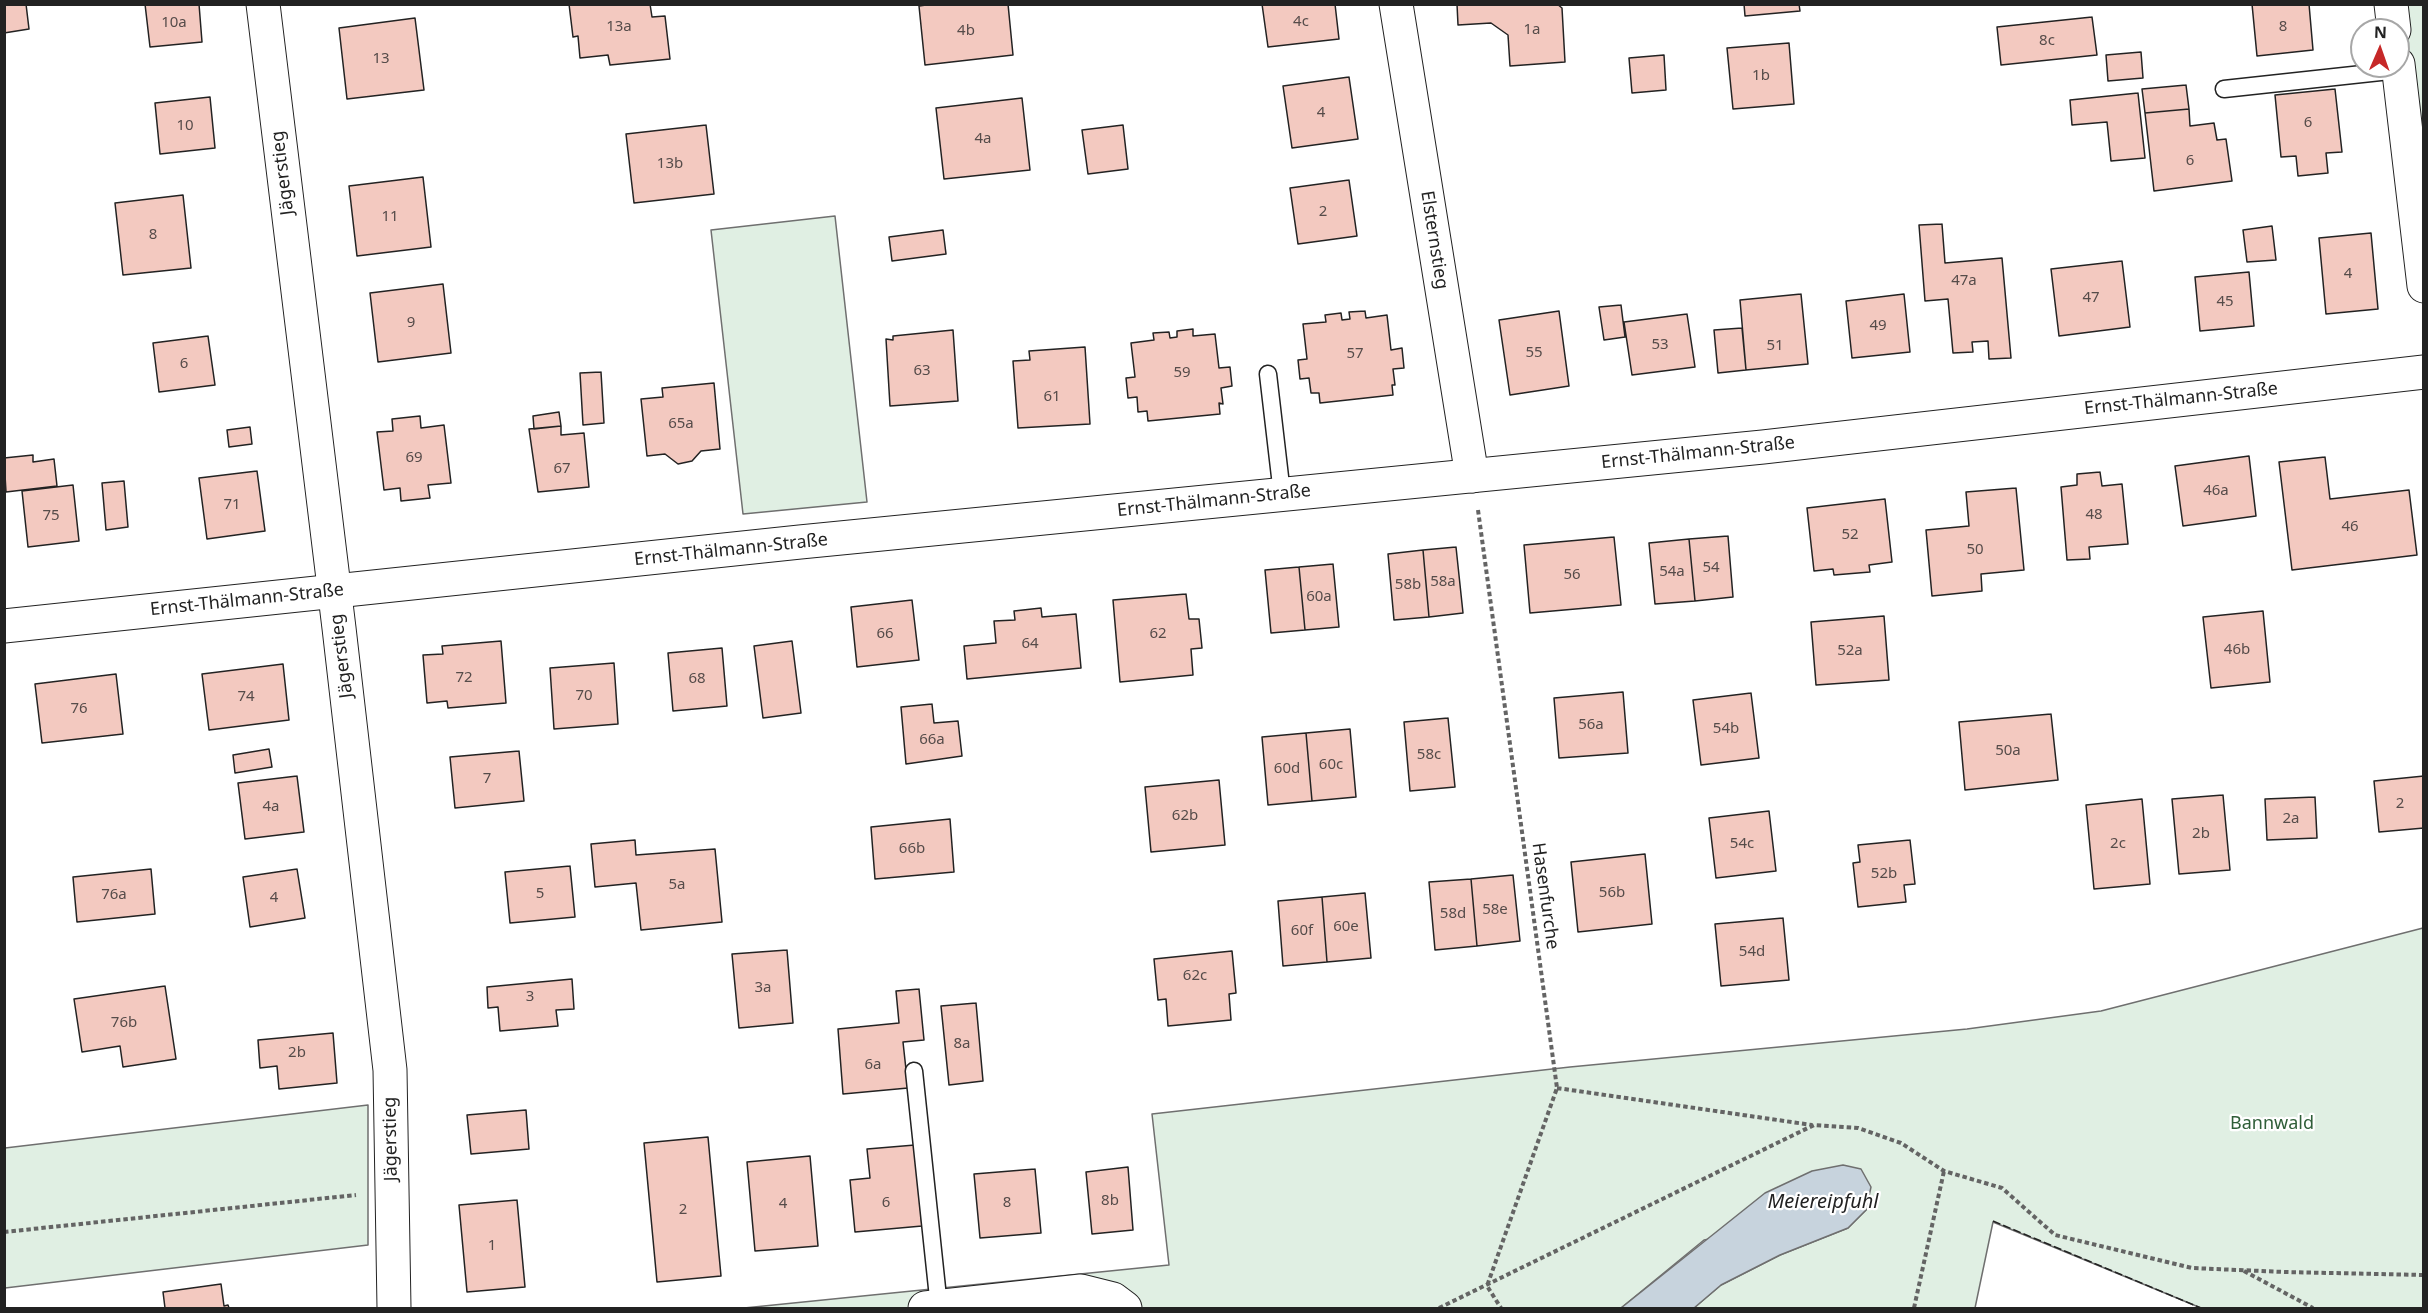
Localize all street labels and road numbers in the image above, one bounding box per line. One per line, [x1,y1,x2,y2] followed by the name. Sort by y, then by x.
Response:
[267,130,299,216] street label: Jägerstieg
[1416,189,1452,291] street label: Elsternstieg
[2083,378,2279,420] street label: Ernst-Thälmann-Straße
[1600,432,1796,474] street label: Ernst-Thälmann-Straße
[1116,480,1312,522] street label: Ernst-Thälmann-Straße
[633,529,829,571] street label: Ernst-Thälmann-Straße
[149,579,345,621] street label: Ernst-Thälmann-Straße
[326,613,358,699] street label: Jägerstieg
[1527,841,1563,951] street label: Hasenfurche
[379,1096,403,1182] street label: Jägerstieg

